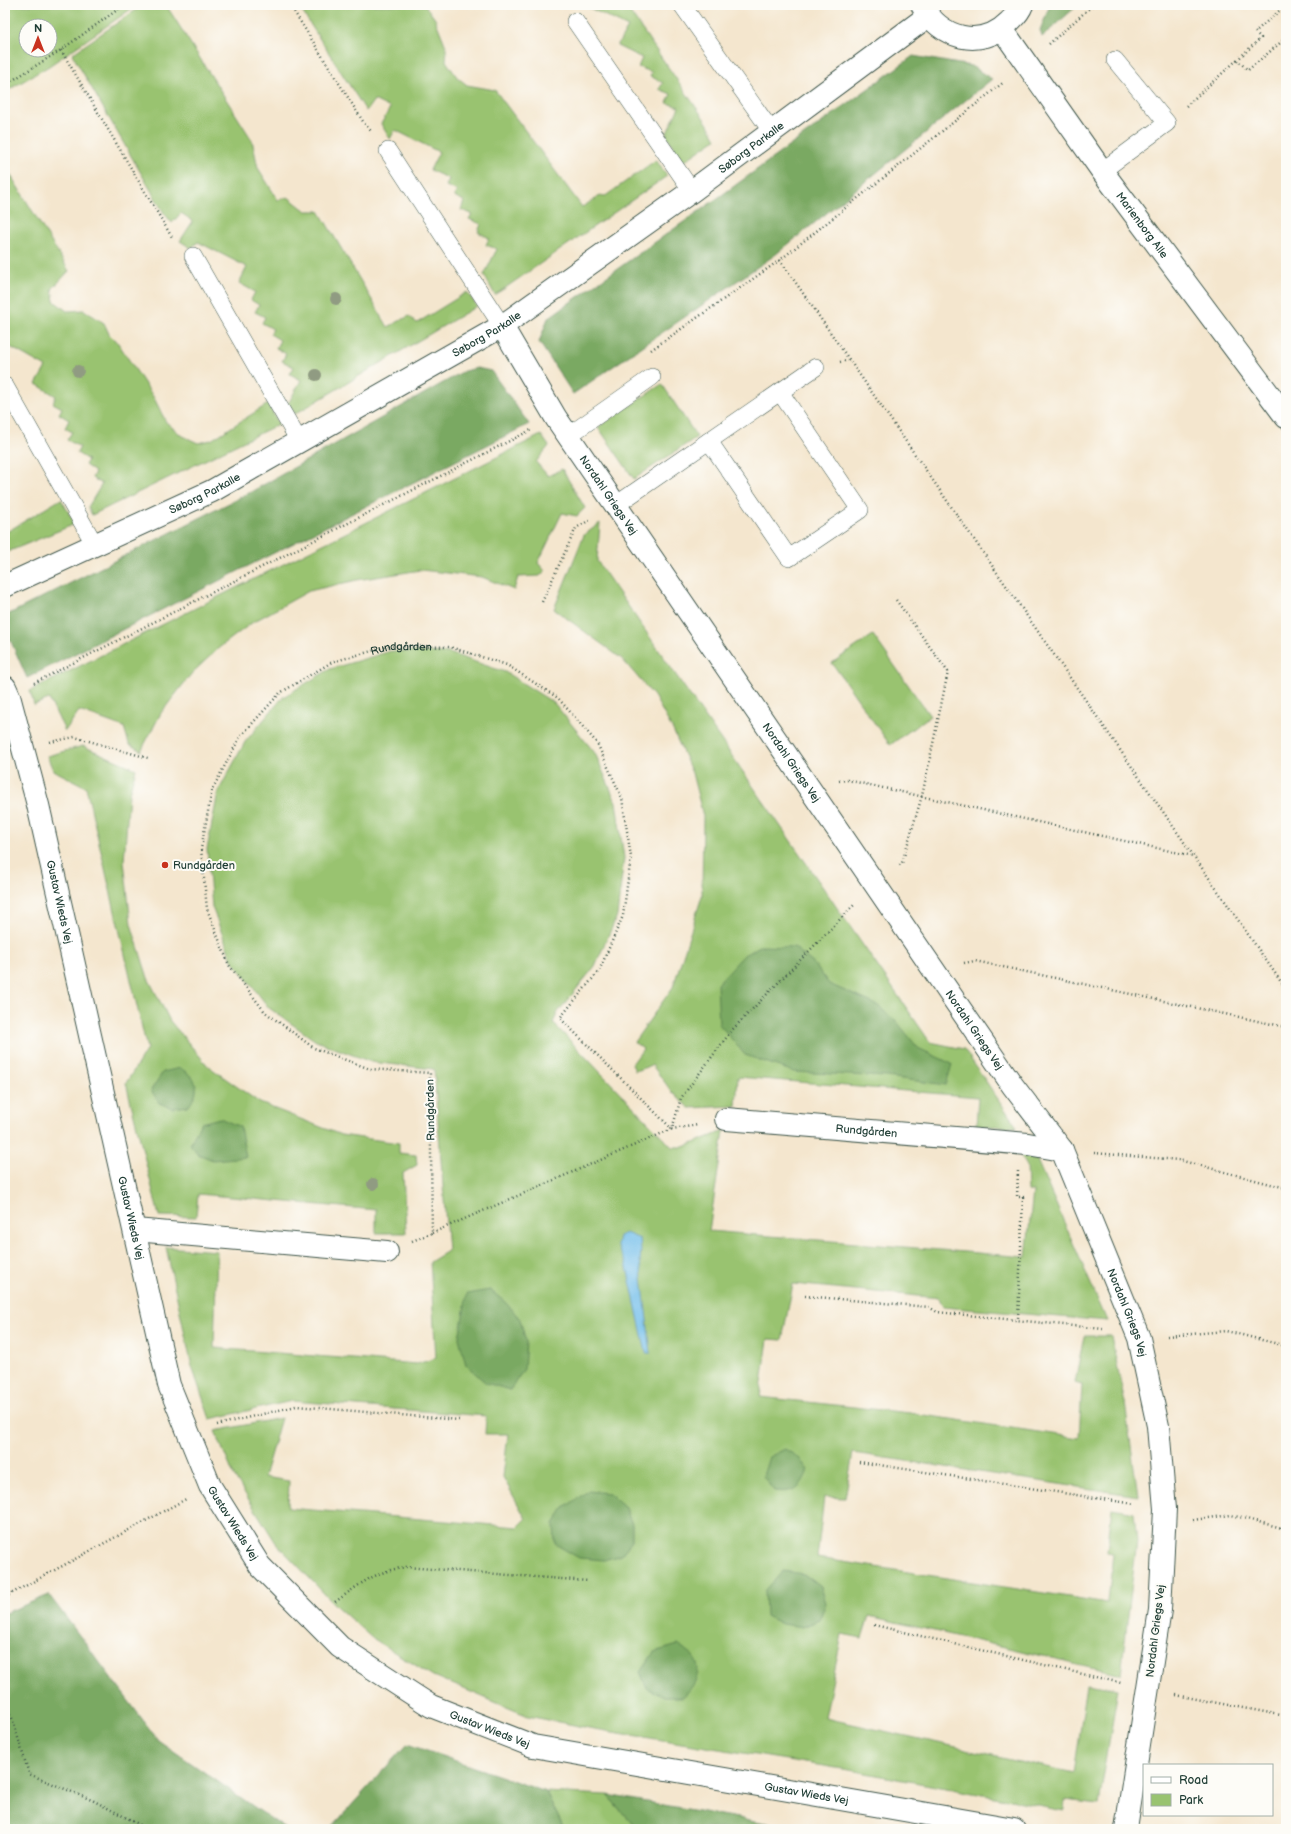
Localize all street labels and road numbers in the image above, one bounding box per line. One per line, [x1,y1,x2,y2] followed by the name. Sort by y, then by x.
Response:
[716,119,787,176] street label: Søborg Parkalle
[1113,190,1171,261] street label: Marienborg Alle
[450,308,524,360] street label: Søborg Parkalle
[577,453,640,537] street label: Nordahl Griegs Vej
[167,470,243,517] street label: Søborg Parkalle
[369,640,432,658] street label: Rundgården
[760,721,823,805] street label: Nordahl Griegs Vej
[44,859,75,945] street label: Gustav Wieds Vej
[942,988,1006,1072] street label: Nordahl Griegs Vej
[423,1079,438,1141] street label: Rundgården
[835,1122,898,1140] street label: Rundgården
[115,1175,146,1261] street label: Gustav Wieds Vej
[1104,1267,1149,1358] street label: Nordahl Griegs Vej
[205,1484,261,1563] street label: Gustav Wieds Vej
[1143,1584,1168,1678] street label: Nordahl Griegs Vej
[448,1708,532,1751] street label: Gustav Wieds Vej
[763,1780,849,1807] street label: Gustav Wieds Vej

